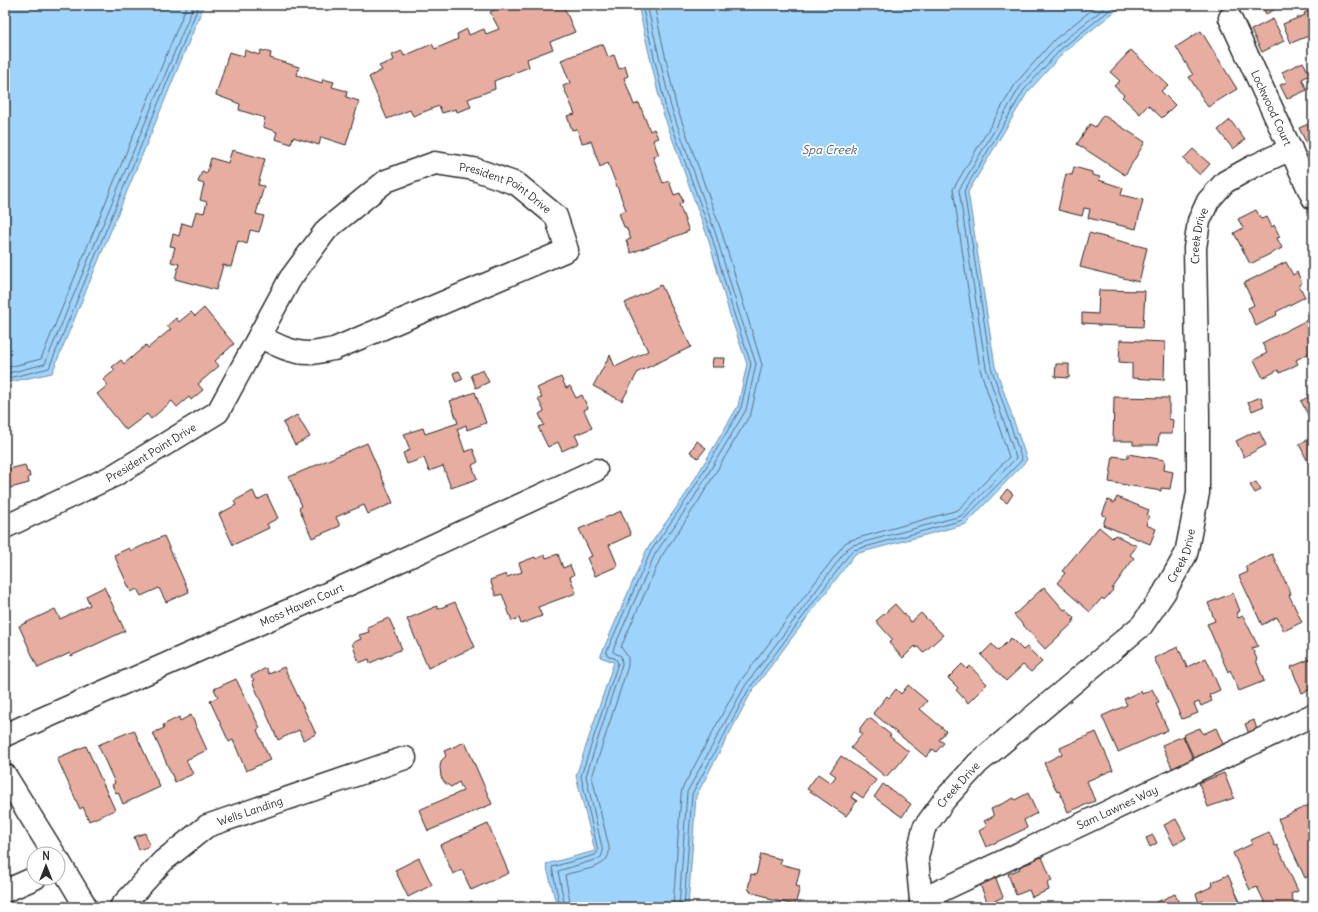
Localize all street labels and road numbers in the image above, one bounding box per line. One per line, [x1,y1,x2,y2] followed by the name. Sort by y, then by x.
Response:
[1248,68,1295,148] street label: Lockwood Court
[458,160,554,216] street label: President Point Drive
[1188,205,1211,264] street label: Creek Drive
[104,420,199,485] street label: President Point Drive
[1164,527,1198,585] street label: Creek Drive
[258,580,346,629] street label: Moss Haven Court
[934,759,983,811] street label: Creek Drive
[1075,782,1160,832] street label: Sam Lawnes Way
[216,794,285,829] street label: Wells Landing

